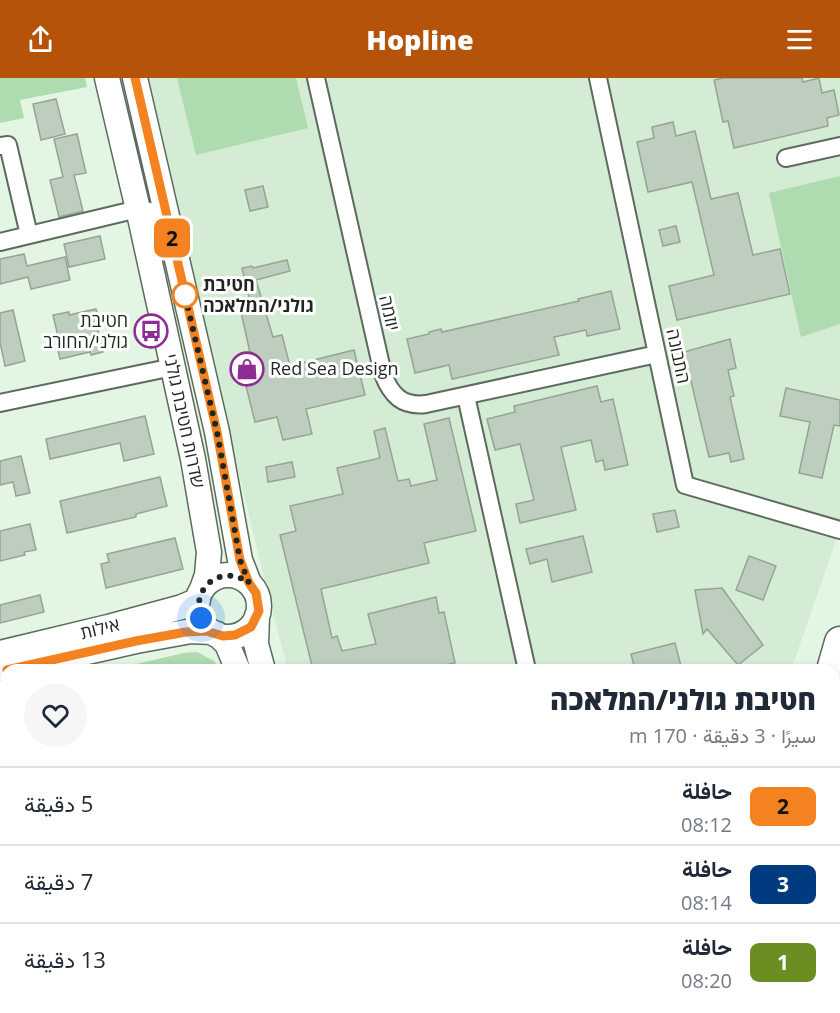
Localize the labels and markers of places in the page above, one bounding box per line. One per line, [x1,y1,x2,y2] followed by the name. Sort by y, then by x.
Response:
[203,272,314,317] place label: חטיבת גולני/המלאכה
[172,282,198,308] marker: חטיבת גולני/המלאכה
[43,308,128,353] place label: חטיבת גולני/החורב
[133,313,169,349] bus stop icon: חטיבת גולני/החורב
[229,351,265,387] shop icon: Red Sea Design
[270,356,399,380] place label: Red Sea Design

